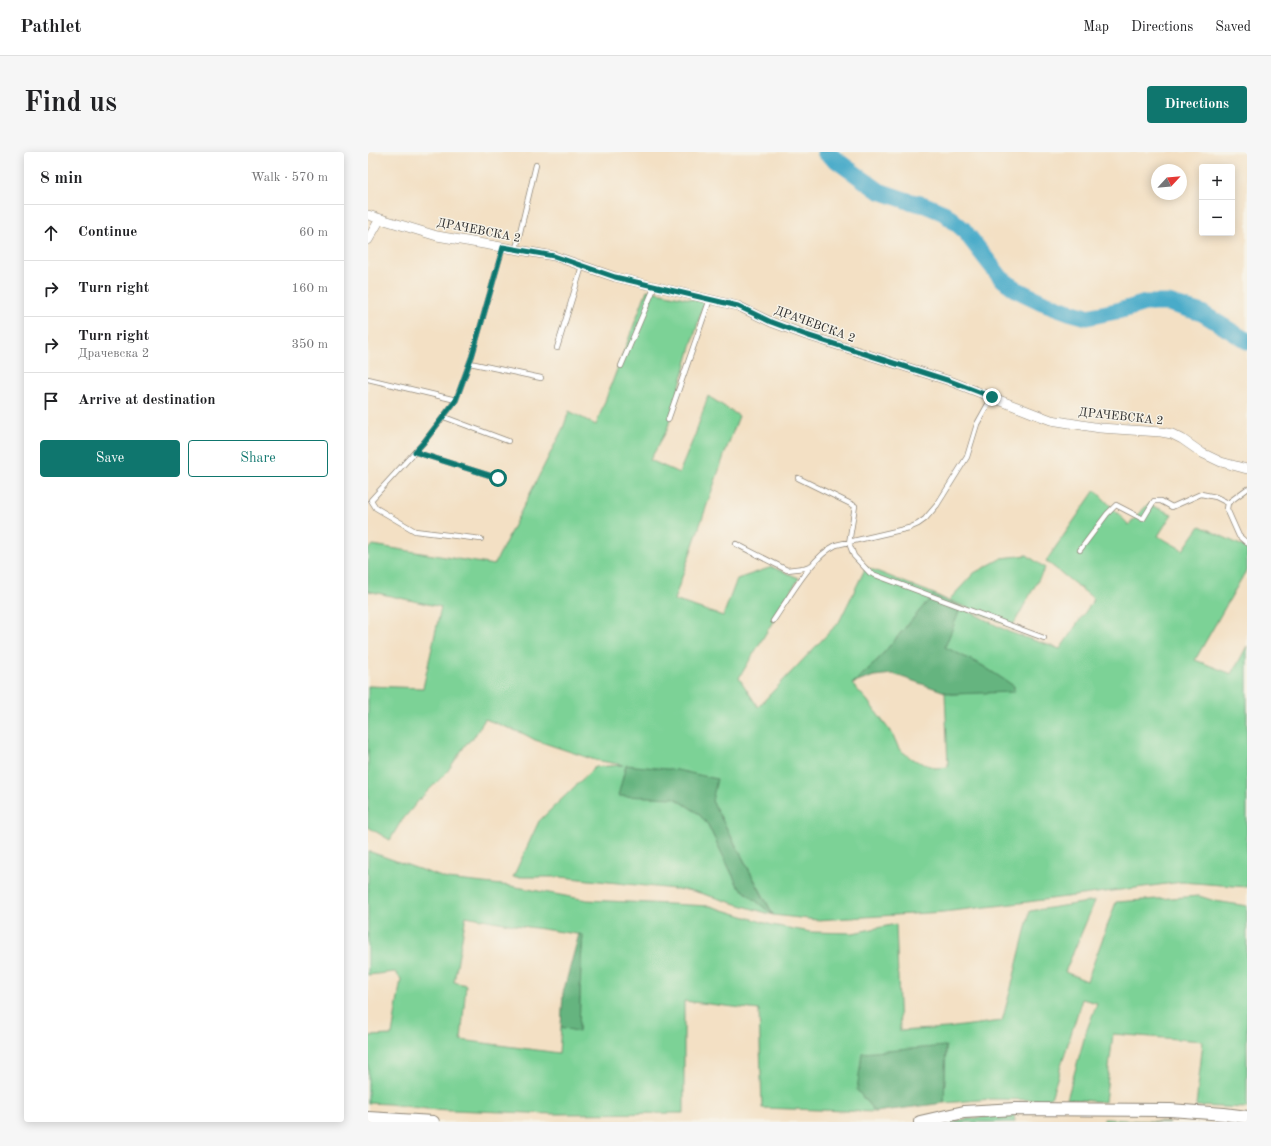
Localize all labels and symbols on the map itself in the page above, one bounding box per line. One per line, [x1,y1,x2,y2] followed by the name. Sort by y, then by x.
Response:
[1151,164,1187,200] north arrow
[436,217,522,245] street label: ДРАЧЕВСКА 2
[773,305,857,345] street label: ДРАЧЕВСКА 2
[983,388,1001,406] route end
[1078,407,1164,427] street label: ДРАЧЕВСКА 2
[489,469,507,487] route start

